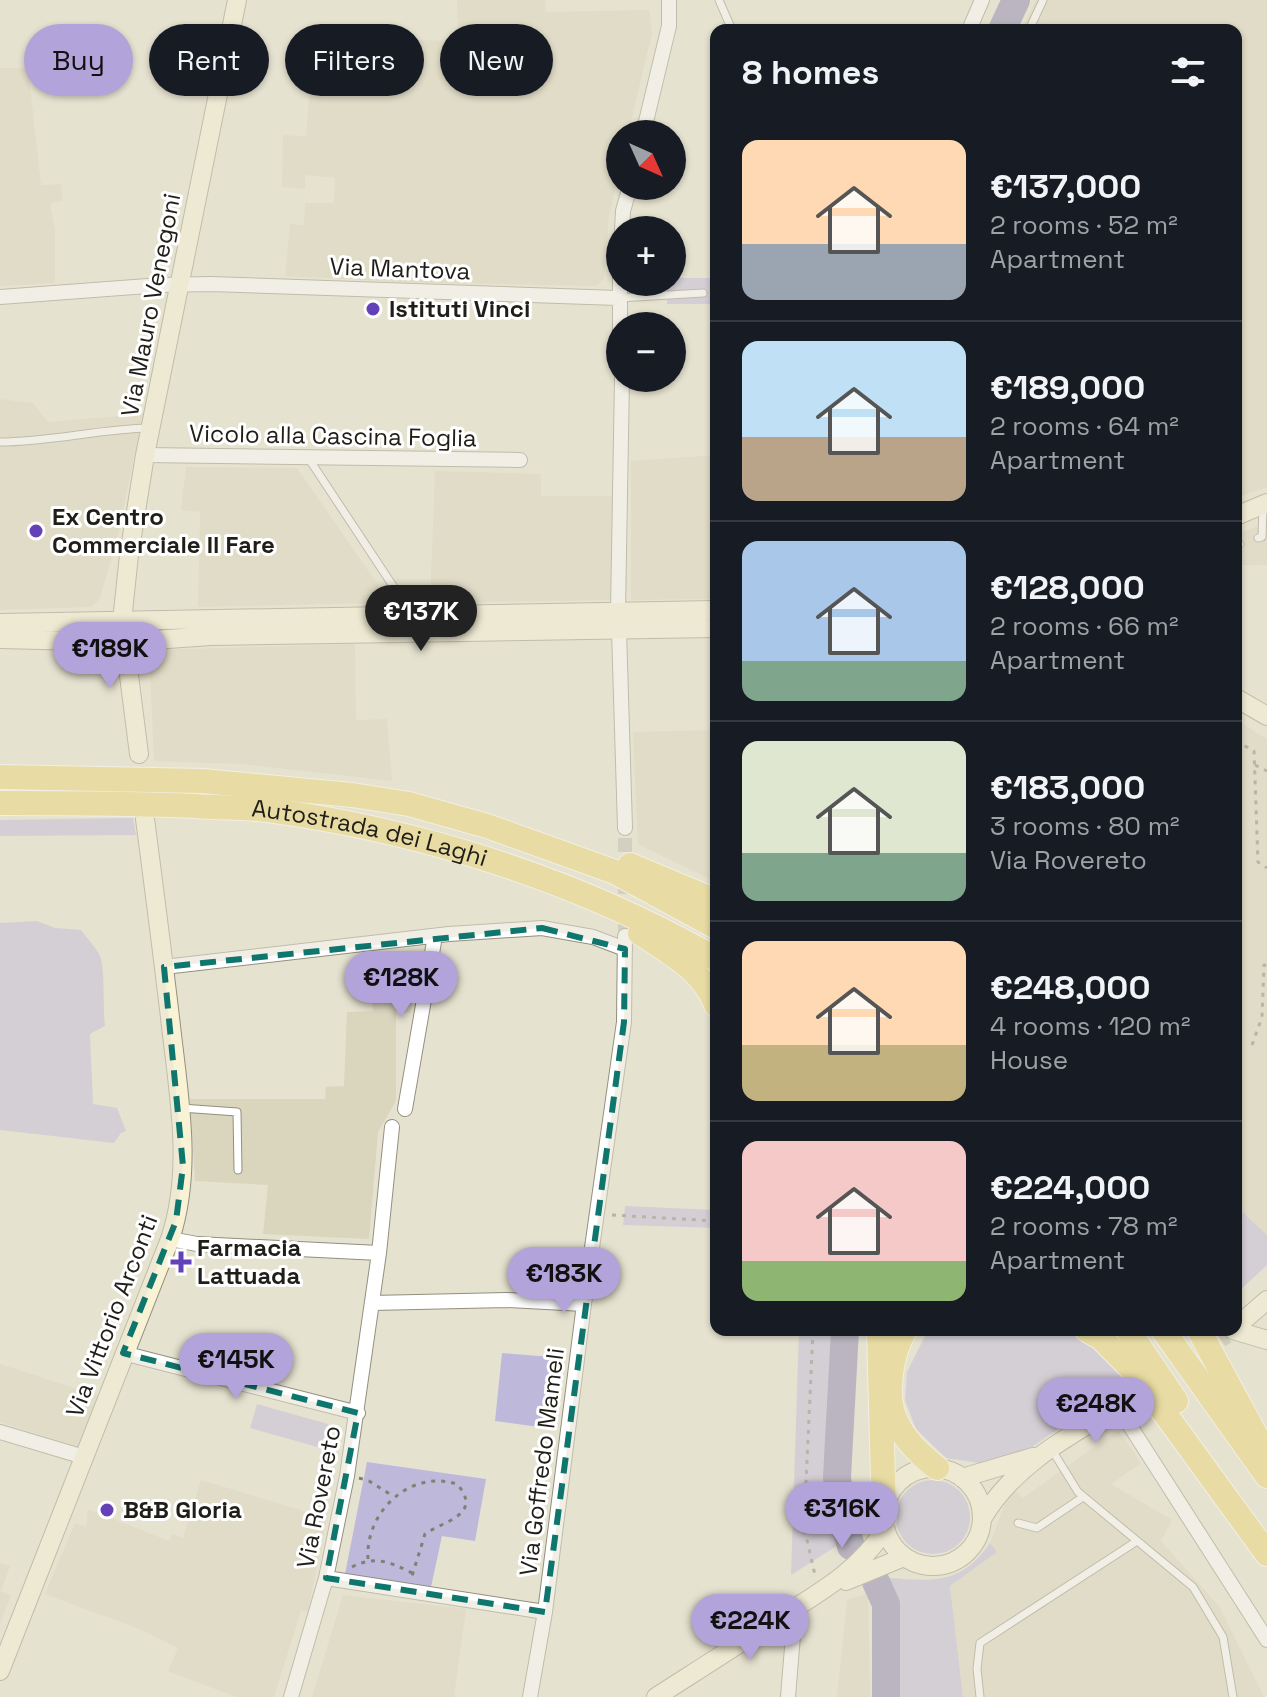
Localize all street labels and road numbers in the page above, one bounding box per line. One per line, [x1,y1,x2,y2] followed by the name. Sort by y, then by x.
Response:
[114,191,187,419] street label: Via Mauro Venegoni
[329,251,471,286] street label: Via Mantova
[189,417,477,454] street label: Vicolo alla Cascina Foglia
[250,792,491,873] street label: Autostrada dei Laghi
[59,1210,164,1422] street label: Via Vittorio Arconti
[512,1346,571,1578] street label: Via Goffredo Mameli
[289,1423,348,1571] street label: Via Rovereto

